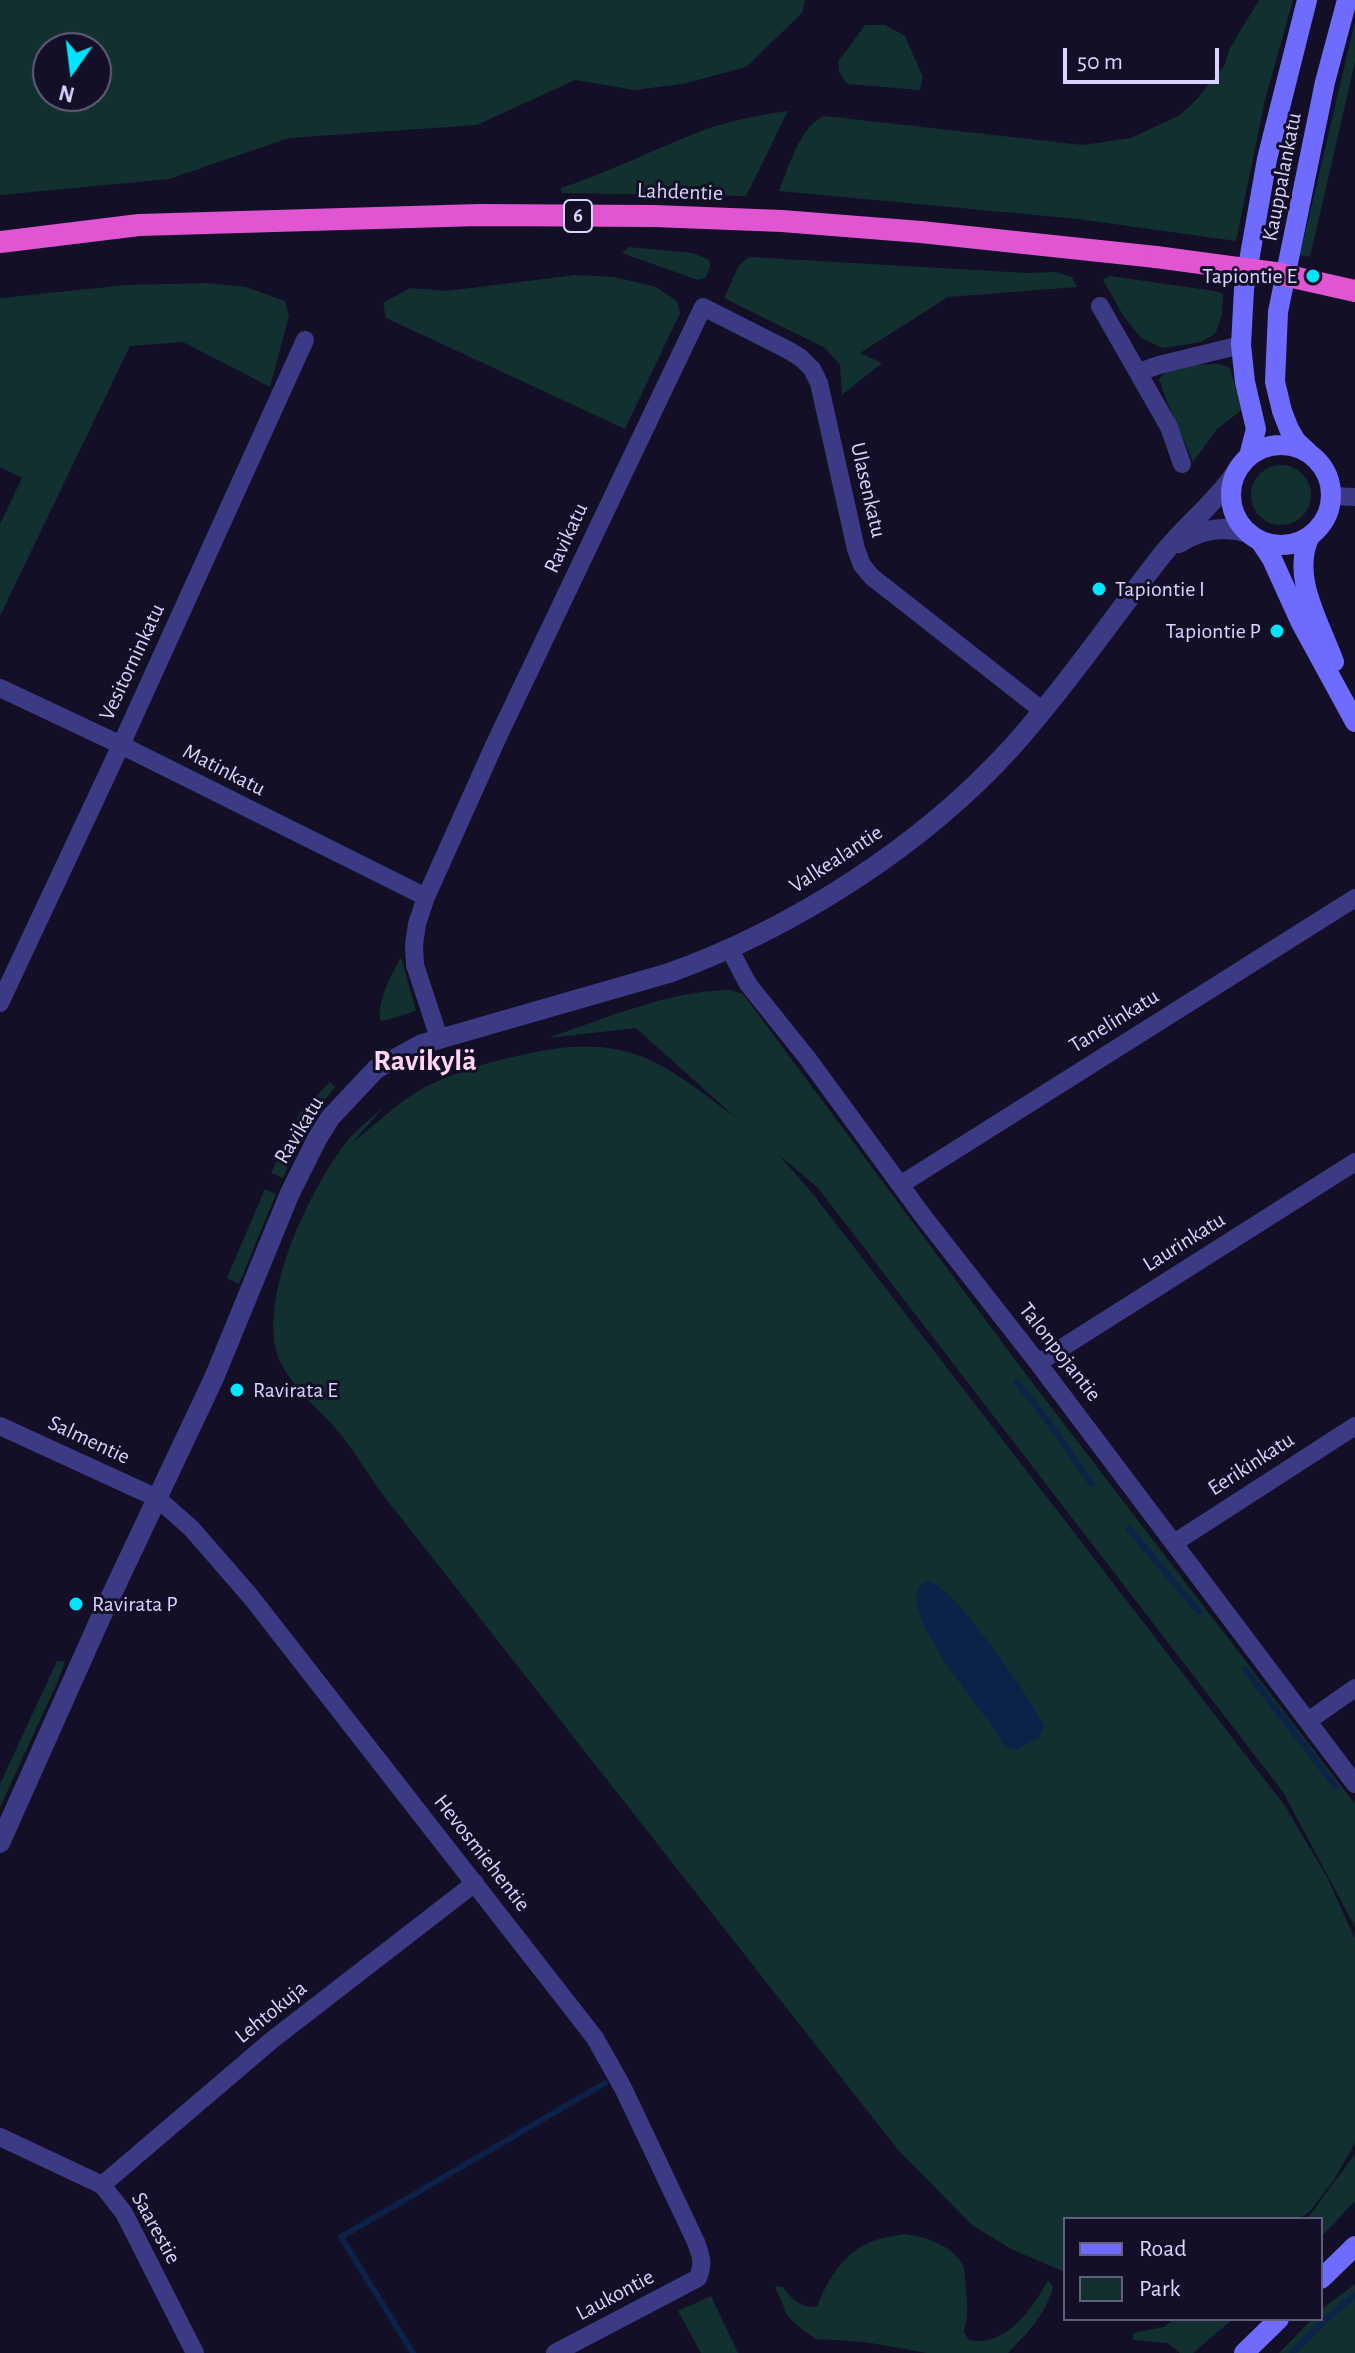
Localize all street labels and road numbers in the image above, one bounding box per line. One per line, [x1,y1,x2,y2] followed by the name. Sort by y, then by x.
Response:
[1257,110,1307,244] street label: Kauppalankatu
[637,177,723,207] street label: Lahdentie
[564,200,592,232] road number: 6
[844,440,892,540] street label: Ulasenkatu
[538,499,594,577] street label: Ravikatu
[94,600,170,724] street label: Vesitorninkatu
[178,738,270,802] street label: Matinkatu
[784,819,888,899] street label: Valkealantie
[1064,983,1164,1059] street label: Tanelinkatu
[269,1091,329,1169] street label: Ravikatu
[1138,1206,1230,1278] street label: Laurinkatu
[1013,1297,1107,1407] street label: Talonpojantie
[44,1410,134,1470] street label: Salmentie
[1203,1426,1299,1502] street label: Eerikinkatu
[428,1789,536,1917] street label: Hevosmiehentie
[230,1975,312,2049] street label: Lehtokuja
[126,2188,186,2268] street label: Saarestie
[571,2263,659,2327] street label: Laukontie

